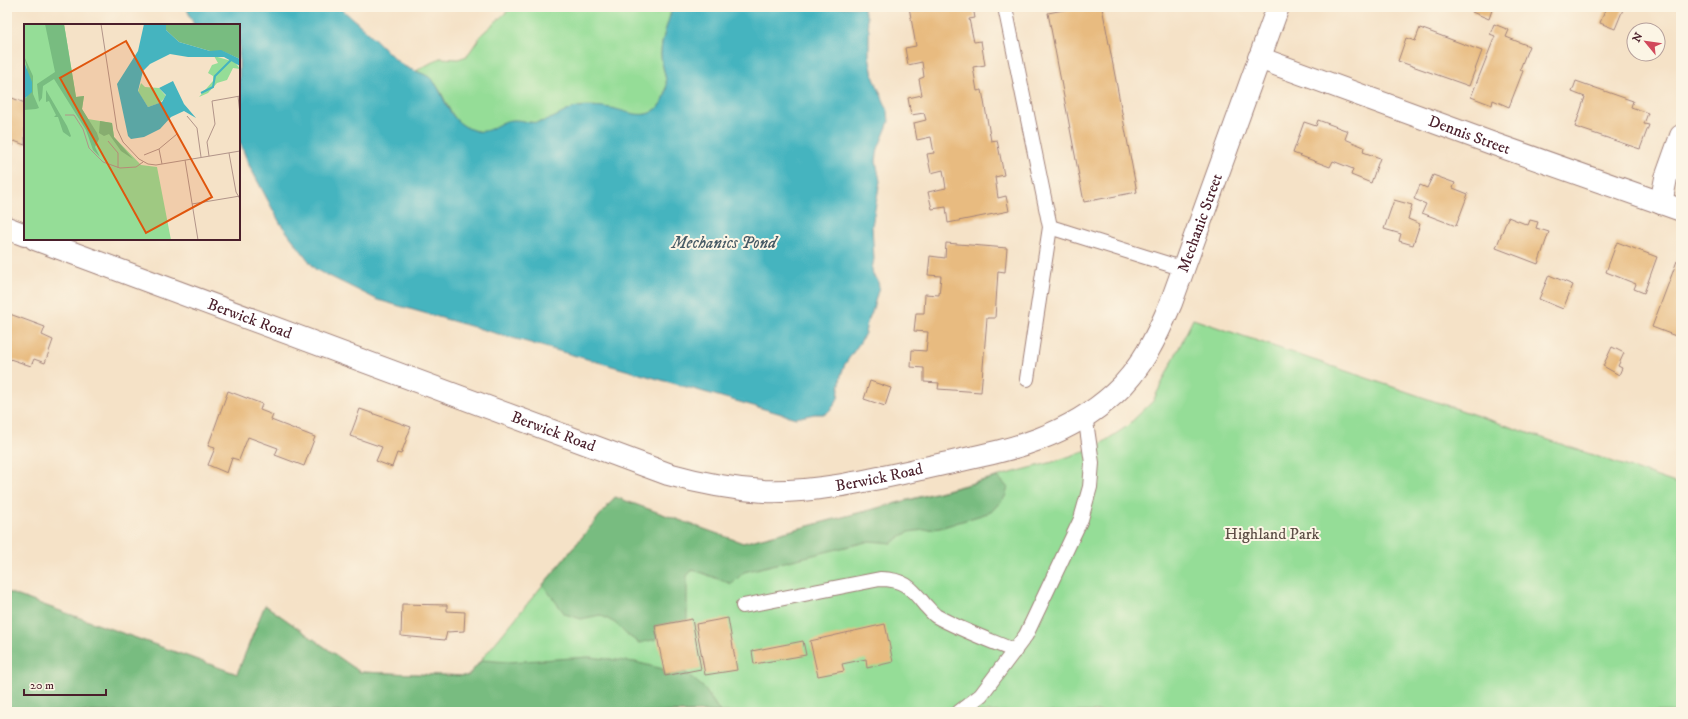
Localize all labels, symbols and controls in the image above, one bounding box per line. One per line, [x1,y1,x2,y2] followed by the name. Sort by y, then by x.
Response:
[1626,22,1666,62] north arrow
[24,24,240,240] inset map
[1630,30,1646,45] text: N
[1426,111,1513,159] street label: Dennis Street
[1173,171,1227,275] street label: Mechanic Street
[671,232,779,254] water label: Mechanics Pond
[205,294,295,344] street label: Berwick Road
[508,407,598,456] street label: Berwick Road
[834,459,925,496] street label: Berwick Road
[1225,524,1320,544] park label: Highland Park
[24,671,106,697] scale bar
[30,678,54,693] text: 20 m

